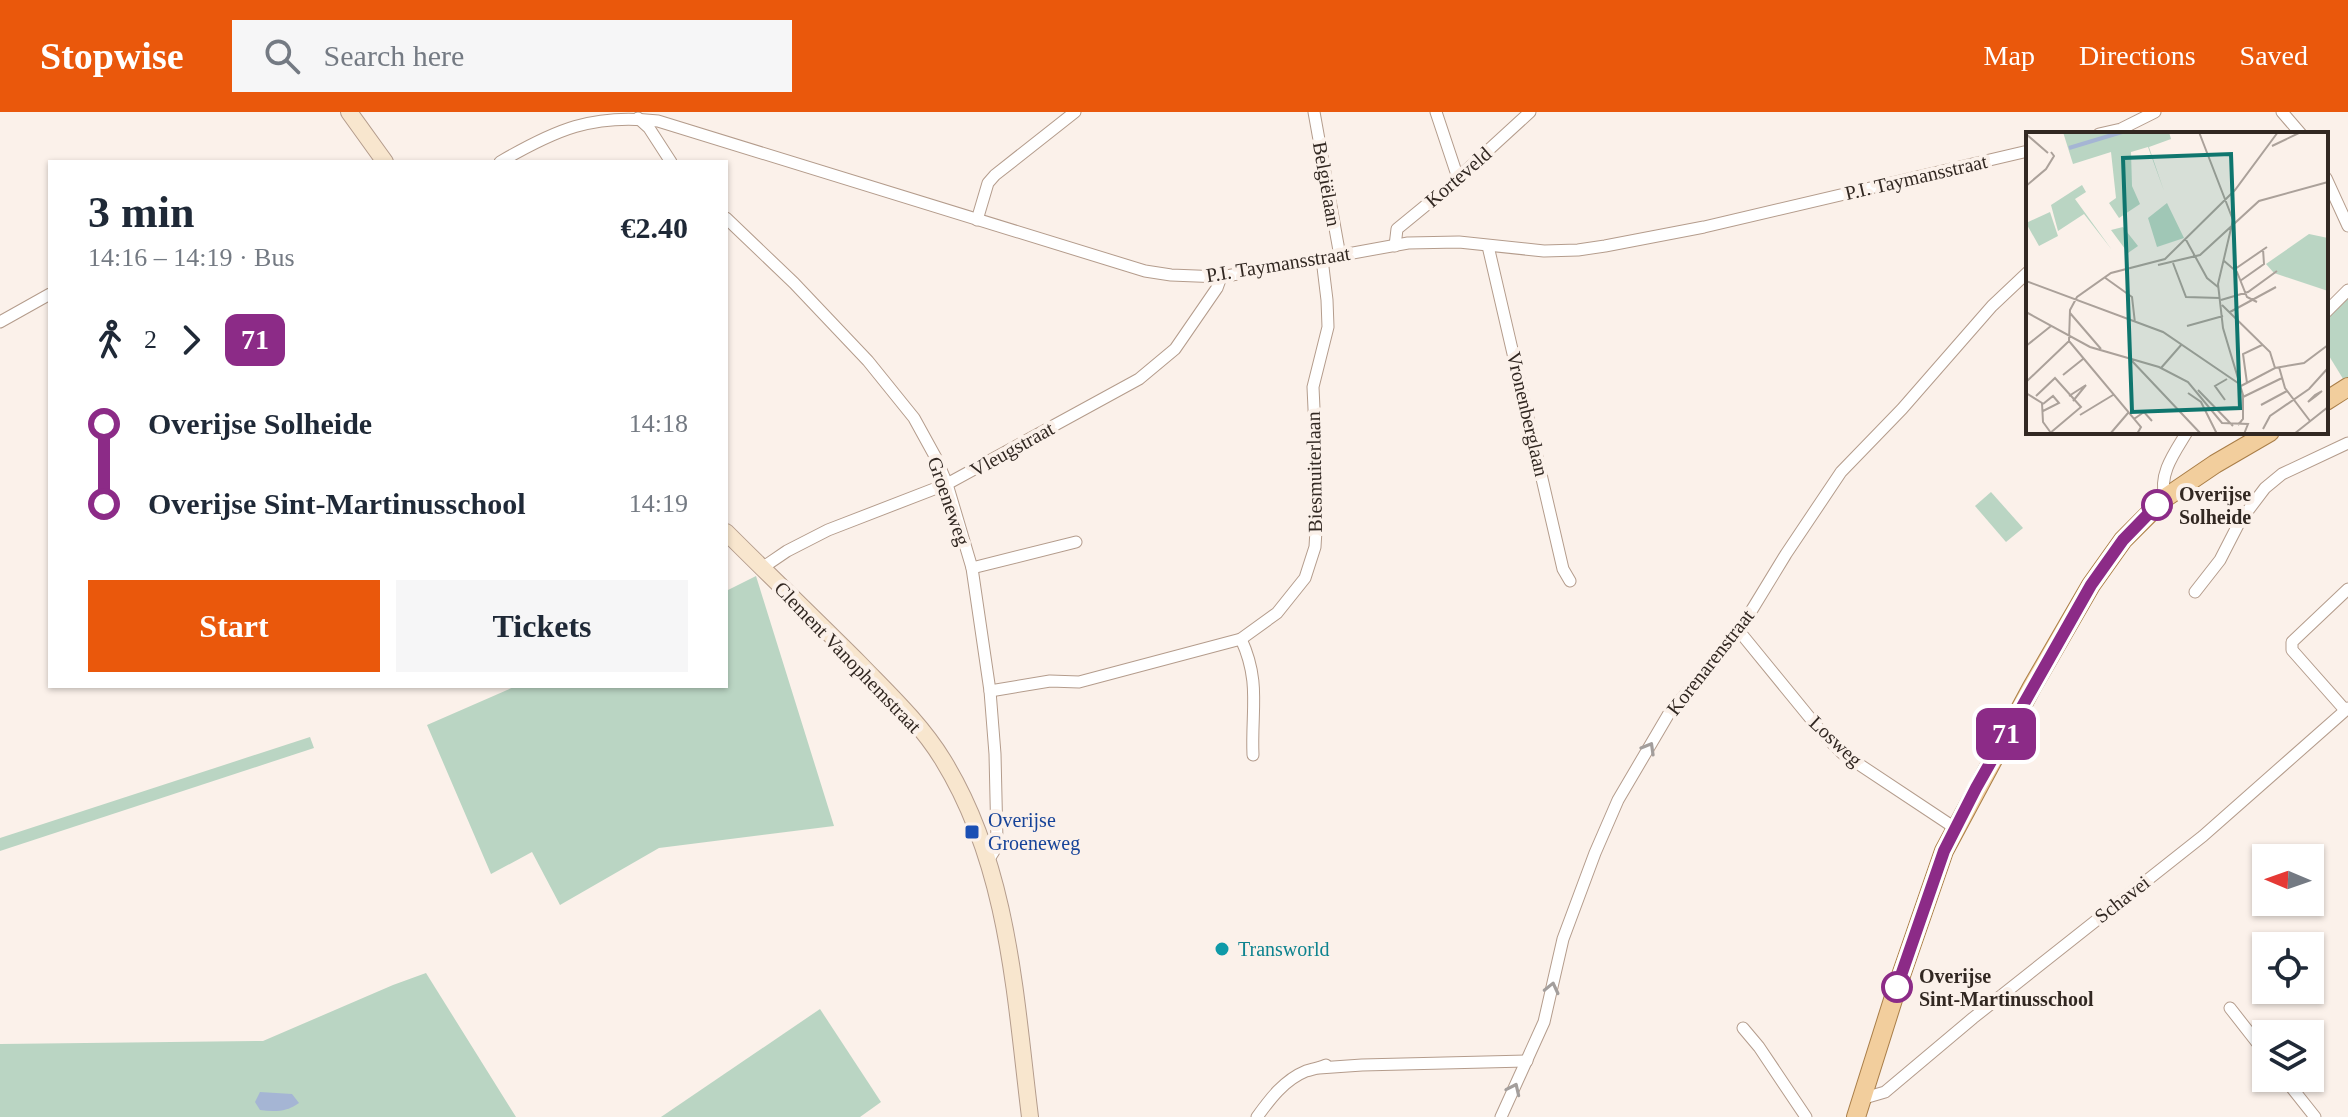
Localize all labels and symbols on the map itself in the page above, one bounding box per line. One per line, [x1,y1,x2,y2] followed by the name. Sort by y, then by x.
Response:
[2026,132,2328,434] inset map
[1308,140,1345,228] street label: Belgiëlaan
[1421,142,1495,212] street label: Korteveld
[1843,150,1990,205] street label: P.I. Taymansstraat
[1204,242,1352,287] street label: P.I. Taymansstraat
[1502,350,1553,479] street label: Vronenberglaan
[1302,411,1326,533] street label: Biesmuiterlaan
[966,417,1059,482] street label: Vleugstraat
[923,454,974,548] street label: Groeneweg
[2179,483,2251,528] place label: Overijse Solheide
[2142,490,2172,520] marker: Overijse Solheide
[769,577,926,738] street label: Clement Vanophemstraat
[1662,605,1758,719] street label: Korenarenstraat
[1970,708,2042,760] line badge: 71
[1805,711,1867,771] street label: Losweg
[1639,742,1655,757] one-way arrow
[988,809,1080,855] place label: Overijse Groeneweg
[963,823,981,841] marker: Overijse Groeneweg
[2252,844,2324,916] north arrow
[2090,871,2154,927] street label: Schavei
[1238,938,1330,960] place label: Transworld
[1213,940,1231,958] marker: Transworld
[1919,965,2094,1010] place label: Overijse Sint-Martinusschool
[1882,972,1912,1002] marker: Overijse Sint-Martinusschool
[1543,981,1560,995] one-way arrow
[1504,1083,1520,1098] one-way arrow

